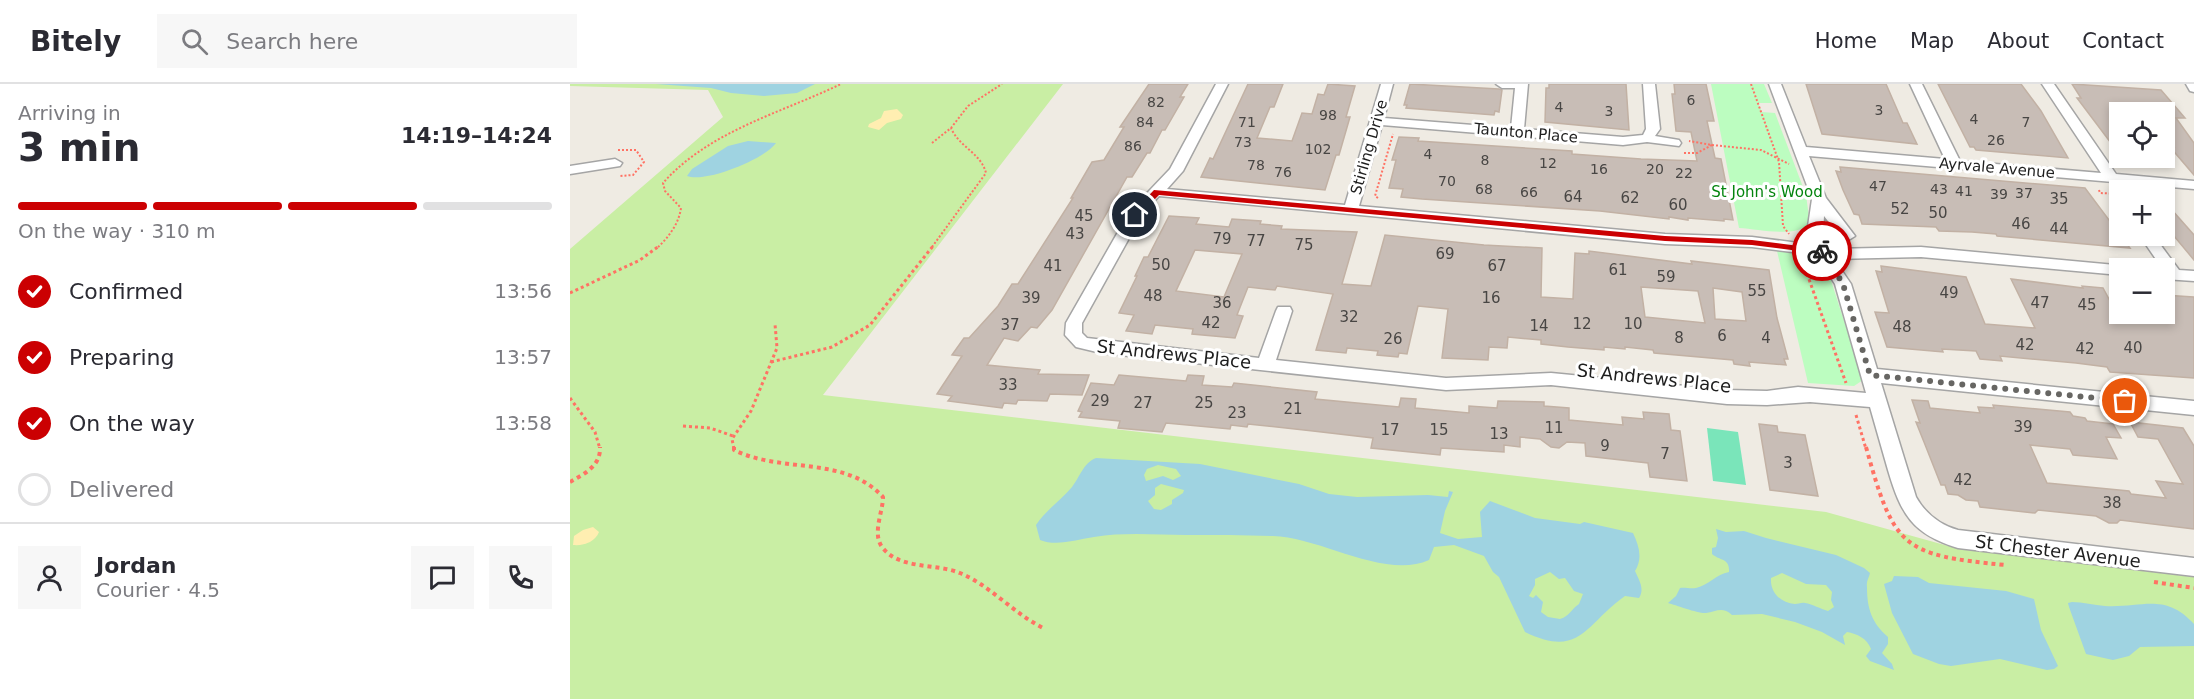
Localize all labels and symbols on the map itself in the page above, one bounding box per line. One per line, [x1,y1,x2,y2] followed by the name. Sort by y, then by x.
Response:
[1687,92,1696,108] house number: 6
[1147,94,1165,110] house number: 82
[1347,97,1391,197] street label: Stirling Drive
[1555,99,1564,115] house number: 4
[1875,102,1883,118] house number: 3
[1605,103,1613,119] house number: 3
[1319,107,1337,123] house number: 98
[1970,111,1979,127] house number: 4
[1136,114,1154,130] house number: 84
[1238,114,1256,130] house number: 71
[2022,114,2030,130] house number: 7
[1472,119,1579,147] street label: Taunton Place
[1987,132,2005,148] house number: 26
[1234,134,1252,150] house number: 73
[1124,138,1142,154] house number: 86
[1305,141,1331,157] house number: 102
[1424,146,1433,162] house number: 4
[1481,152,1489,168] house number: 8
[1938,154,2056,182] street label: Ayrvale Avenue
[1539,155,1557,171] house number: 12
[1247,157,1265,173] house number: 78
[1590,161,1608,177] house number: 16
[1646,161,1664,177] house number: 20
[1274,164,1292,180] house number: 76
[1675,165,1693,181] house number: 22
[1438,173,1456,189] house number: 70
[1869,178,1887,194] house number: 47
[1475,181,1493,197] house number: 68
[1930,181,1948,197] house number: 43
[1711,183,1823,201] park label: St John's Wood
[1955,183,1973,199] house number: 41
[1520,184,1538,200] house number: 66
[2015,185,2033,201] house number: 37
[1990,186,2008,202] house number: 39
[1563,188,1583,206] house number: 64
[1109,189,1160,240] pin
[1620,189,1640,207] house number: 62
[2049,190,2069,208] house number: 35
[1668,196,1688,214] house number: 60
[1890,200,1910,218] house number: 52
[1928,204,1948,222] house number: 50
[1074,207,1094,225] house number: 45
[2011,215,2031,233] house number: 46
[2049,220,2069,238] house number: 44
[1792,221,1852,281] courier
[1065,225,1085,243] house number: 43
[1212,230,1232,248] house number: 79
[1246,232,1266,250] house number: 77
[1294,236,1314,254] house number: 75
[1435,245,1455,263] house number: 69
[1151,256,1171,274] house number: 50
[1043,257,1063,275] house number: 41
[1487,257,1507,275] house number: 67
[1608,261,1628,279] house number: 61
[1656,268,1676,286] house number: 59
[1747,282,1767,300] house number: 55
[1939,284,1959,302] house number: 49
[1143,287,1163,305] house number: 48
[1021,289,1041,307] house number: 39
[1481,289,1501,307] house number: 16
[1212,294,1232,312] house number: 36
[2030,294,2050,312] house number: 47
[2077,296,2097,314] house number: 45
[1339,308,1359,326] house number: 32
[1201,314,1221,332] house number: 42
[1572,315,1592,333] house number: 12
[1623,315,1643,333] house number: 10
[1000,316,1020,334] house number: 37
[1529,317,1549,335] house number: 14
[1892,318,1912,336] house number: 48
[1717,327,1727,345] house number: 6
[1674,329,1684,347] house number: 8
[1761,329,1771,347] house number: 4
[1383,330,1403,348] house number: 26
[1096,335,1252,373] street label: St Andrews Place
[2015,336,2035,354] house number: 42
[2123,339,2143,357] house number: 40
[2075,340,2095,358] house number: 42
[1576,359,1732,397] street label: St Andrews Place
[2099,375,2150,426] pin
[998,376,1018,394] house number: 33
[1090,392,1110,410] house number: 29
[1133,394,1153,412] house number: 27
[1194,394,1214,412] house number: 25
[1283,400,1303,418] house number: 21
[1227,404,1247,422] house number: 23
[2013,418,2033,436] house number: 39
[1544,419,1564,437] house number: 11
[1380,421,1400,439] house number: 17
[1429,421,1449,439] house number: 15
[1489,425,1509,443] house number: 13
[1600,437,1610,455] house number: 9
[1660,445,1670,463] house number: 7
[1783,454,1793,472] house number: 3
[1953,471,1973,489] house number: 42
[2102,494,2122,512] house number: 38
[1974,530,2142,572] street label: St Chester Avenue

